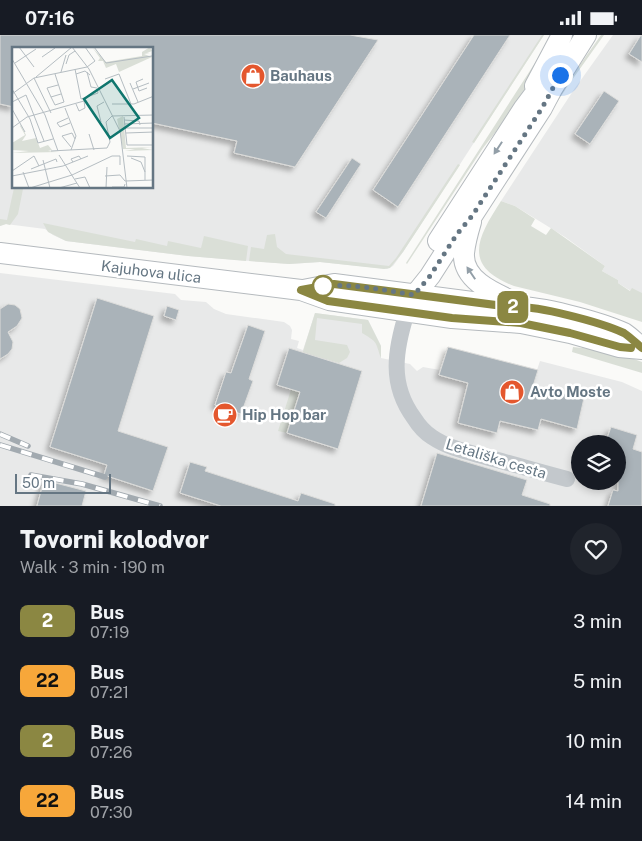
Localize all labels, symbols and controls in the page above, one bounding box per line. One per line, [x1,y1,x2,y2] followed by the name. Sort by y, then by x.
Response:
[25,7,75,29] text: 07:16
[12,47,154,189] inset map
[240,63,266,89] shop icon: Bauhaus
[548,63,573,88] your location
[270,67,332,84] place label: Bauhaus
[493,142,502,155] one-way arrow
[100,257,202,286] street label: Kajuhova ulica
[466,266,476,280] one-way arrow
[312,275,334,297] unlabelled marker
[497,291,529,323] line badge: 2
[507,296,519,317] text: 2
[499,379,525,405] shop icon: Avto Moste
[530,383,611,400] place label: Avto Moste
[212,402,238,428] cafe icon: Hip Hop bar
[242,406,326,423] place label: Hip Hop bar
[444,435,549,482] street label: Letališka cesta
[571,435,626,490] map controls
[571,435,626,490] button: layers
[15,471,111,494] scale bar
[22,475,55,491] text: 50 m
[570,523,622,575] button: heart
[20,525,209,553] text: Tovorni kolodvor
[20,558,165,577] text: Walk · 3 min · 190 m
[90,601,124,623] text: Bus
[42,610,53,631] text: 2
[573,610,622,632] text: 3 min
[90,623,129,642] text: 07:19
[90,661,124,683] text: Bus
[36,670,59,691] text: 22
[573,670,622,692] text: 5 min
[90,683,129,702] text: 07:21
[90,721,124,743] text: Bus
[42,730,53,751] text: 2
[566,730,622,752] text: 10 min
[90,743,133,762] text: 07:26
[90,781,124,803] text: Bus
[36,790,59,811] text: 22
[565,790,622,812] text: 14 min
[90,803,132,822] text: 07:30

